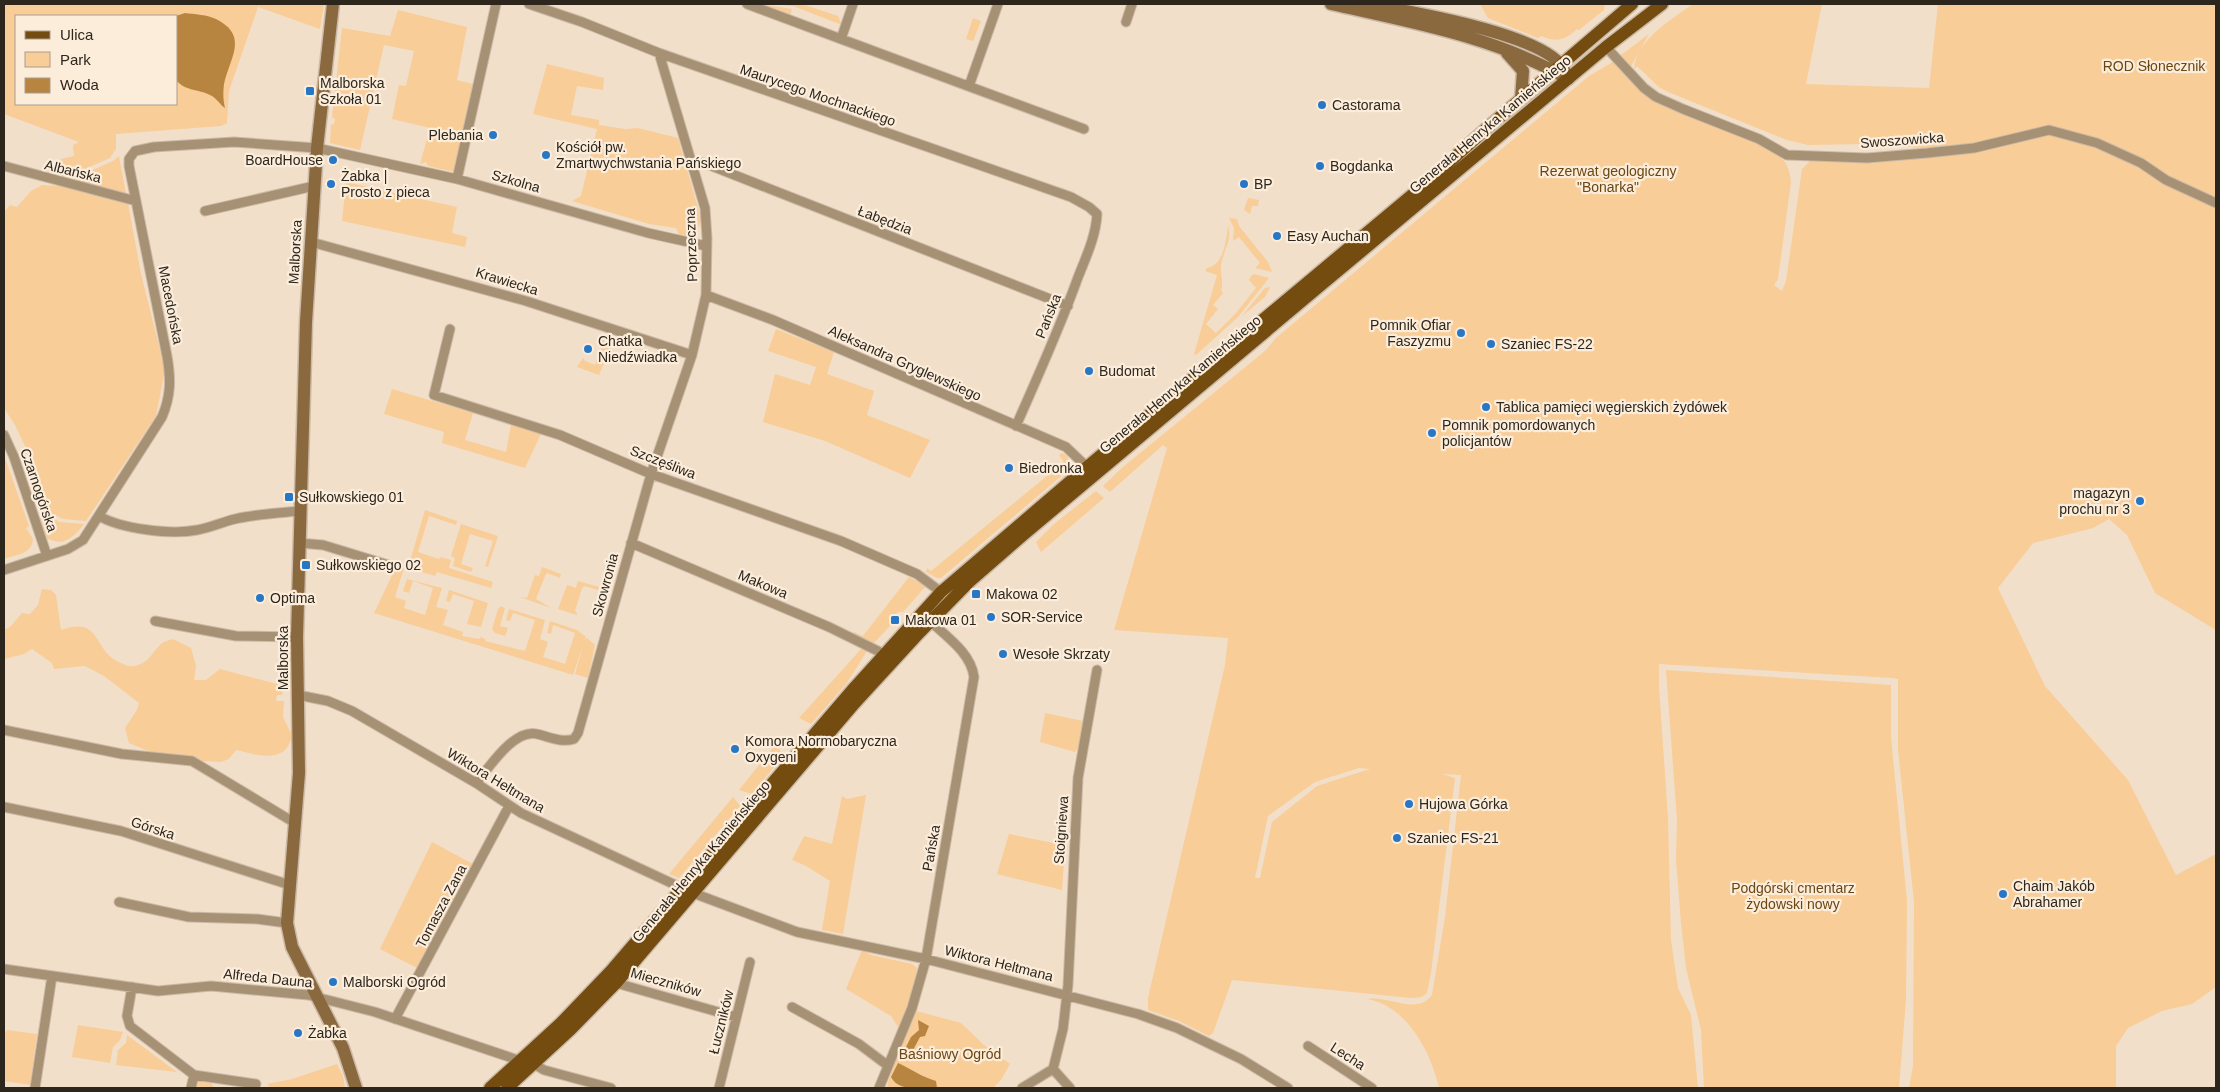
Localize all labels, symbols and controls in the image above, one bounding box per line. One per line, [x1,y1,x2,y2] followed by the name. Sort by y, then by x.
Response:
[15,15,178,105] legend
[60,26,94,43] text: Ulica
[60,51,91,68] text: Park
[1406,52,1574,196] street label: Generała Henryka Kamieńskiego
[2103,58,2206,74] park label: ROD Słonecznik
[738,61,898,129] street label: Maurycego Mochnackiego
[320,75,385,107] place label: Malborska Szkoła 01
[60,76,100,93] text: Woda
[304,85,316,97] marker: Malborska Szkoła 01
[1332,97,1401,113] place label: Castorama
[1316,99,1328,111] marker: Castorama
[429,127,483,143] place label: Plebania
[487,129,499,141] marker: Plebania
[1860,129,1945,151] street label: Swoszowicka
[556,139,741,171] place label: Kościół pw. Zmartwychwstania Pańskiego
[540,149,552,161] marker: Kościół pw. Zmartwychwstania Pańskiego
[245,152,323,168] place label: BoardHouse
[327,154,339,166] marker: BoardHouse
[43,156,103,186] street label: Albańska
[1330,158,1393,174] place label: Bogdanka
[1314,160,1326,172] marker: Bogdanka
[1540,163,1676,195] park label: Rezerwat geologiczny "Bonarka"
[490,166,542,196] street label: Szkolna
[341,167,430,200] place label: Żabka | Prosto z pieca
[1254,176,1273,192] place label: BP
[325,178,337,190] marker: Żabka | Prosto z pieca
[1238,178,1250,190] marker: BP
[856,202,915,238] street label: Łabędzia
[682,208,700,282] street label: Poprzeczna
[285,219,305,285] street label: Malborska
[1287,228,1369,244] place label: Easy Auchan
[1271,230,1283,242] marker: Easy Auchan
[474,264,540,298] street label: Krawiecka
[156,265,186,346] street label: Macedońska
[1032,291,1064,341] street label: Pańska
[1096,312,1264,456] street label: Generała Henryka Kamieńskiego
[1370,317,1451,349] place label: Pomnik Ofiar Faszyzmu
[826,322,984,404] street label: Aleksandra Gryglewskiego
[1455,327,1467,339] marker: Pomnik Ofiar Faszyzmu
[598,333,678,365] place label: Chatka Niedźwiadka
[1501,336,1593,352] place label: Szaniec FS-22
[1485,338,1497,350] marker: Szaniec FS-22
[582,343,594,355] marker: Chatka Niedźwiadka
[1099,363,1155,379] place label: Budomat
[1083,365,1095,377] marker: Budomat
[1496,399,1728,415] place label: Tablica pamięci węgierskich żydówek
[1480,401,1492,413] marker: Tablica pamięci węgierskich żydówek
[1442,417,1595,449] place label: Pomnik pomordowanych policjantów
[1426,427,1438,439] marker: Pomnik pomordowanych policjantów
[628,442,698,482] street label: Szczęśliwa
[17,446,61,534] street label: Czarnogórska
[1019,460,1082,476] place label: Biedronka
[1003,462,1015,474] marker: Biedronka
[2059,485,2130,517] place label: magazyn prochu nr 3
[299,489,404,505] place label: Sułkowskiego 01
[283,491,295,503] marker: Sułkowskiego 01
[2134,495,2146,507] marker: magazyn prochu nr 3
[589,551,621,619] street label: Skowronia
[316,557,421,573] place label: Sułkowskiego 02
[300,559,312,571] marker: Sułkowskiego 02
[736,566,790,602] street label: Makowa
[986,586,1058,602] place label: Makowa 02
[970,588,982,600] marker: Makowa 02
[270,590,315,606] place label: Optima
[254,592,266,604] marker: Optima
[1001,609,1083,625] place label: SOR-Service
[985,611,997,623] marker: SOR-Service
[905,612,977,628] place label: Makowa 01
[889,614,901,626] marker: Makowa 01
[275,626,291,690] street label: Malborska
[1013,646,1110,662] place label: Wesołe Skrzaty
[997,648,1009,660] marker: Wesołe Skrzaty
[745,733,897,765] place label: Komora Normobaryczna Oxygeni
[729,743,741,755] marker: Komora Normobaryczna Oxygeni
[444,744,548,816] street label: Wiktora Heltmana
[629,777,773,945] street label: Generała Henryka Kamieńskiego
[1051,795,1071,865] street label: Stoigniewa
[1419,796,1508,812] place label: Hujowa Górka
[1403,798,1415,810] marker: Hujowa Górka
[129,813,177,843] street label: Górska
[919,823,943,872] street label: Pańska
[1407,830,1499,846] place label: Szaniec FS-21
[1391,832,1403,844] marker: Szaniec FS-21
[412,862,470,950] street label: Tomasza Zana
[2013,878,2095,910] place label: Chaim Jakób Abrahamer
[1731,880,1855,912] park label: Podgórski cmentarz żydowski nowy
[1997,888,2009,900] marker: Chaim Jakób Abrahamer
[943,942,1055,984] street label: Wiktora Heltmana
[629,964,704,1000] street label: Mieczników
[223,965,314,991] street label: Alfreda Dauna
[343,974,446,990] place label: Malborski Ogród
[327,976,339,988] marker: Malborski Ogród
[705,987,737,1056] street label: Łuczników
[308,1024,347,1041] place label: Żabka
[292,1027,304,1039] marker: Żabka
[1328,1039,1369,1073] street label: Lecha
[899,1046,1001,1062] park label: Baśniowy Ogród

